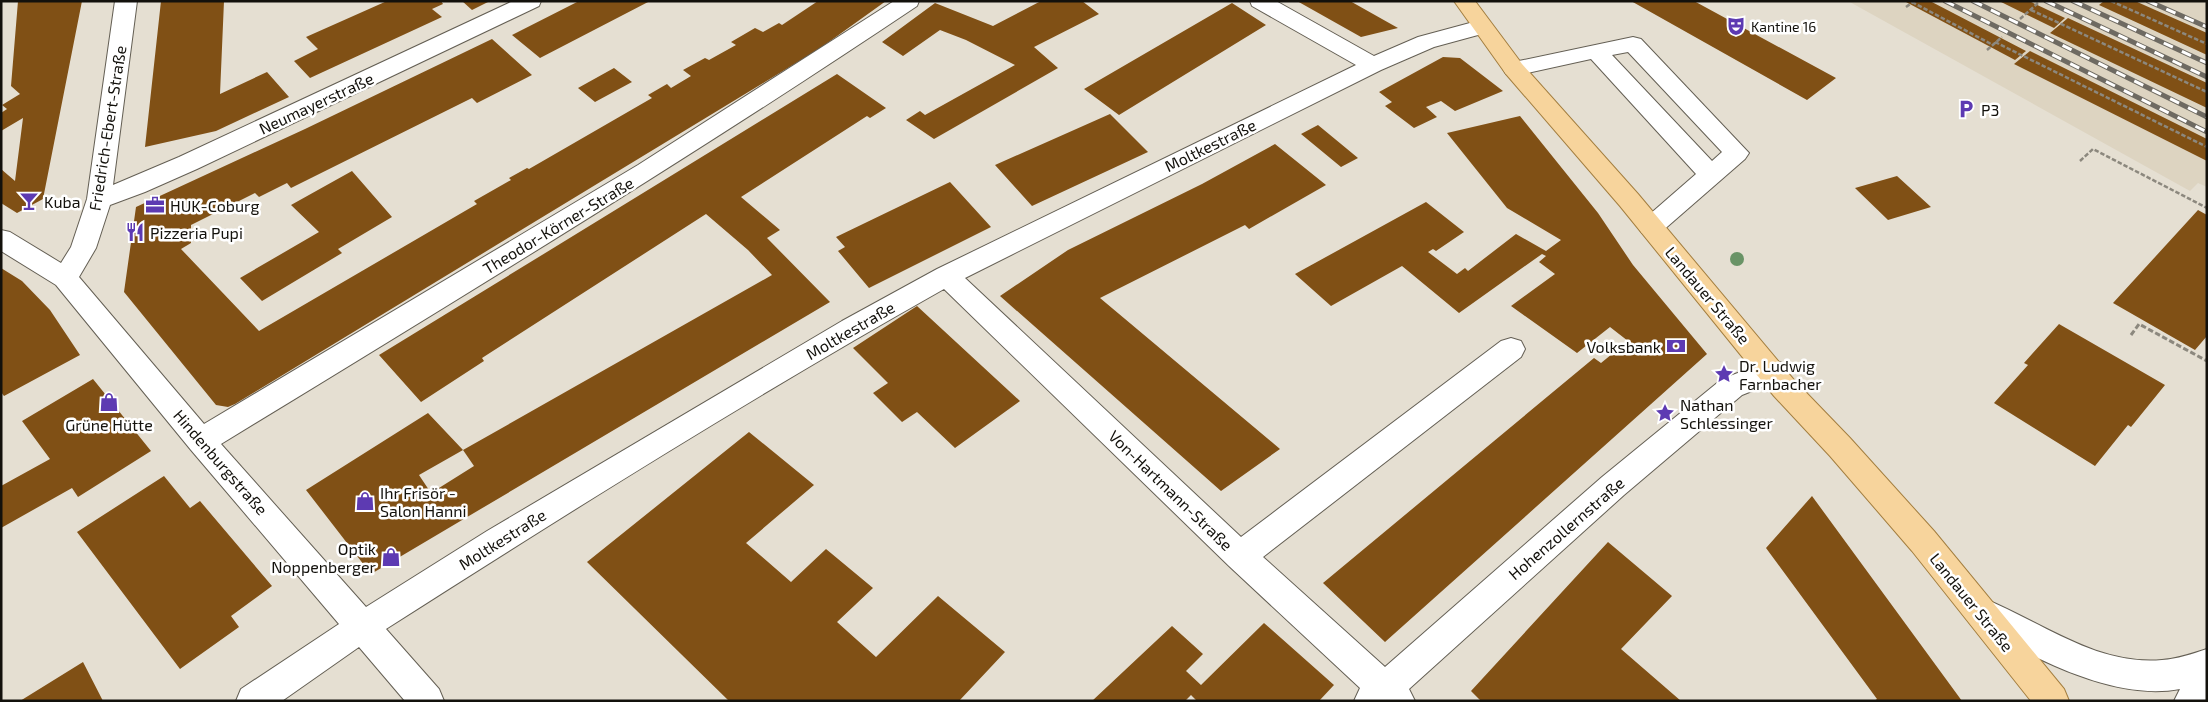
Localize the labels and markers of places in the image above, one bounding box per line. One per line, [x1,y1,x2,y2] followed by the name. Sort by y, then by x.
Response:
[1725,15,1747,37] theatre icon: Kantine 16
[1751,18,1816,35] place label: Kantine 16
[1955,98,1977,120] parking icon: P3
[1981,100,1999,119] place label: P3
[18,190,40,212] bar icon: Kuba
[44,192,80,211] place label: Kuba
[144,194,166,216] office icon: HUK-Coburg
[170,196,259,215] place label: HUK-Coburg
[124,221,146,243] restaurant icon: Pizzeria Pupi
[150,223,243,242] place label: Pizzeria Pupi
[1665,335,1687,357] bank icon: Volksbank
[1586,337,1661,356] place label: Volksbank
[1739,356,1822,393] place label: Dr. Ludwig Farnbacher
[1713,363,1735,385] place icon: Dr. Ludwig Farnbacher
[98,391,120,413] shop icon: Grüne Hütte
[1680,395,1773,432] place label: Nathan Schlessinger
[1654,402,1676,424] place icon: Nathan Schlessinger
[65,415,153,434] place label: Grüne Hütte
[380,483,467,520] place label: Ihr Frisör - Salon Hanni
[354,490,376,512] shop icon: Ihr Frisör - Salon Hanni
[271,539,377,576] place label: Optik Noppenberger
[380,546,402,568] shop icon: Optik Noppenberger

